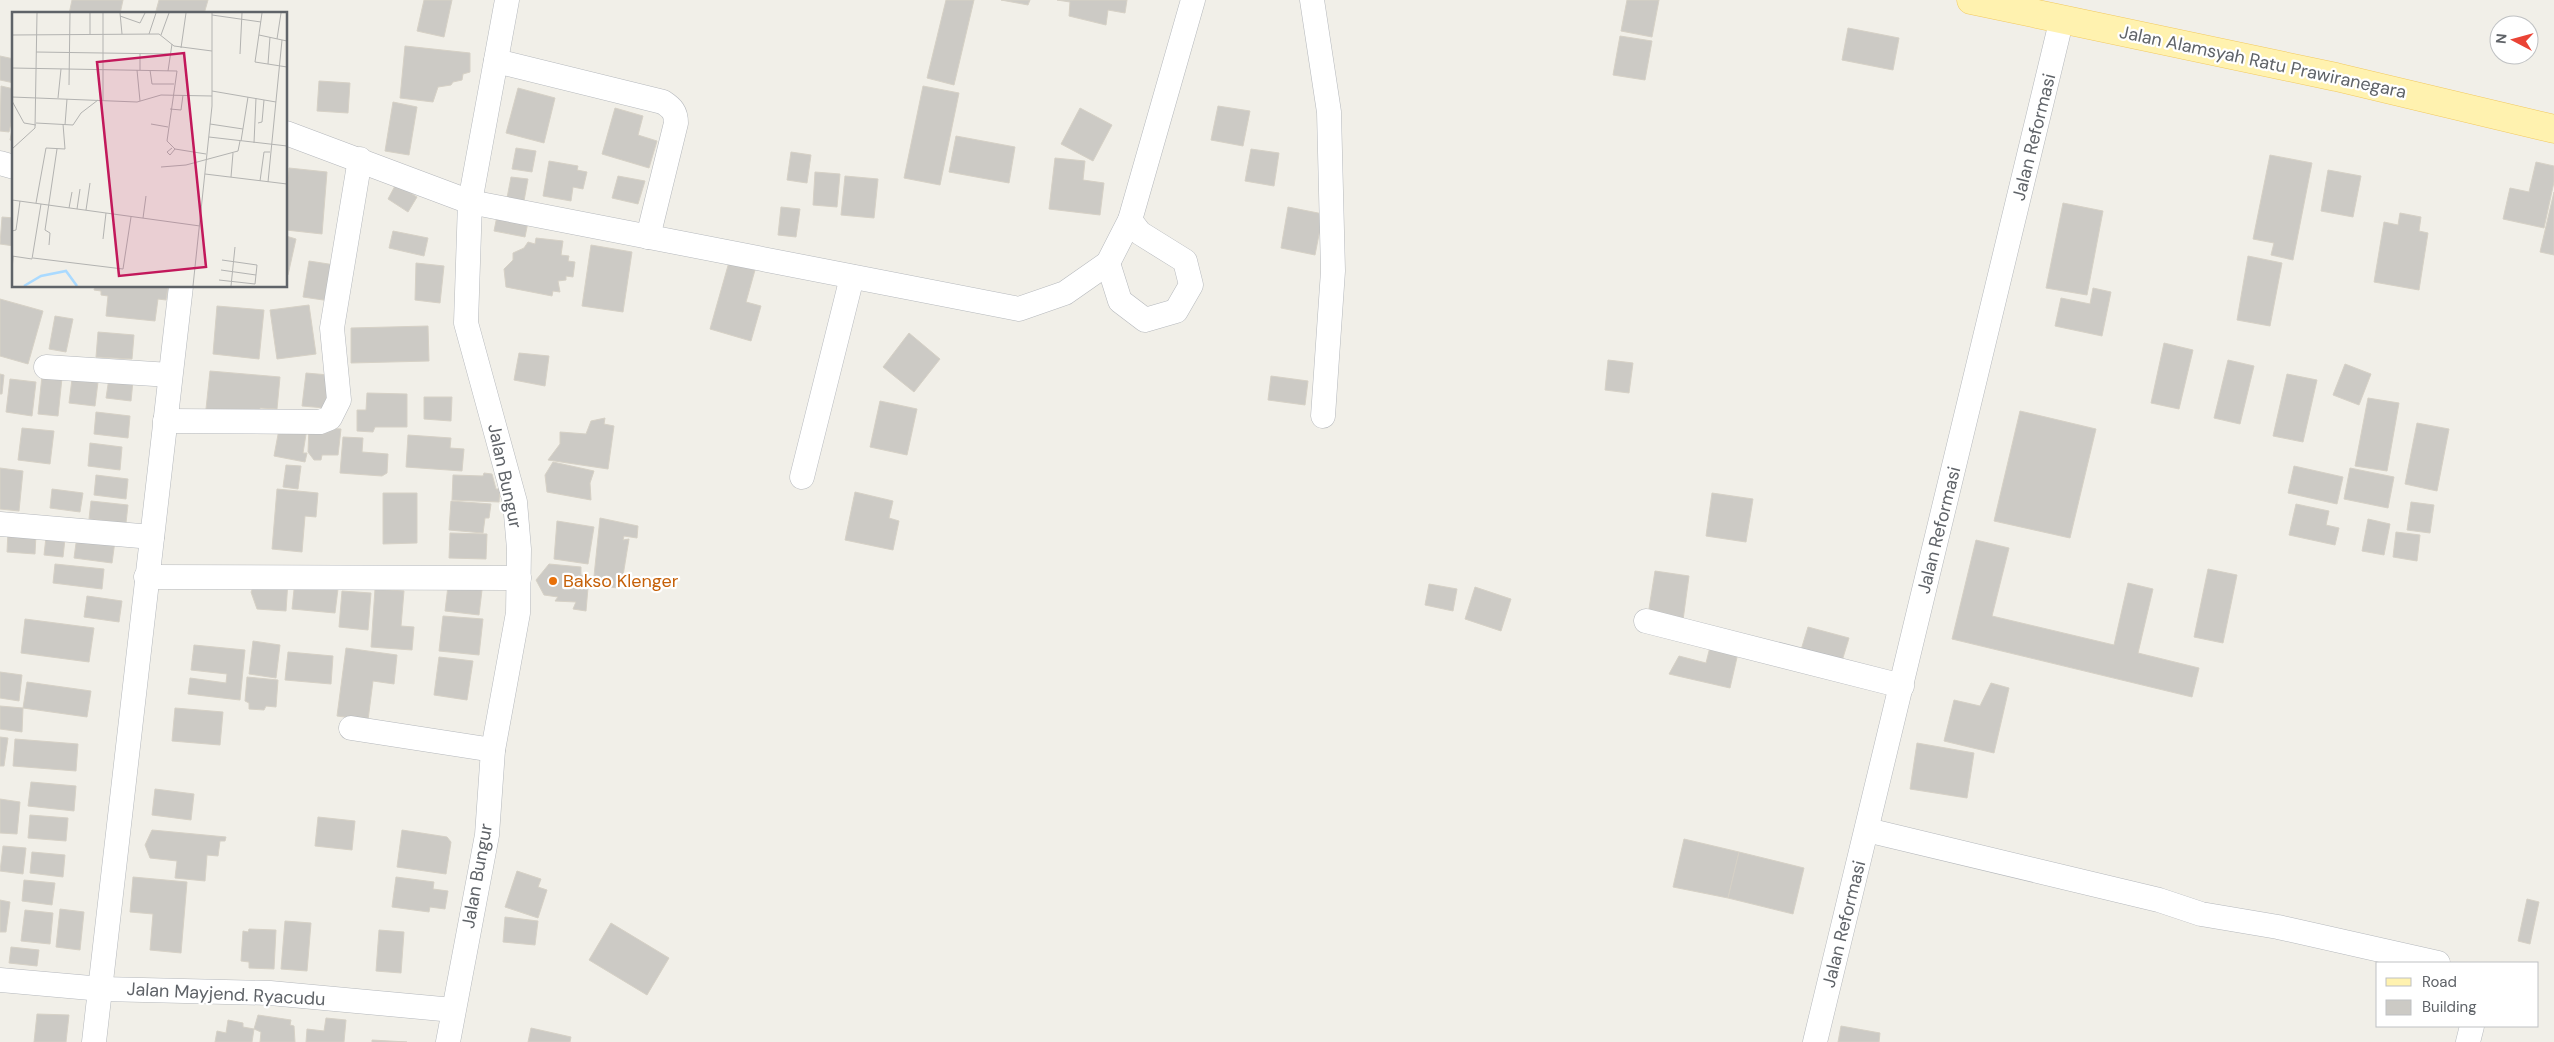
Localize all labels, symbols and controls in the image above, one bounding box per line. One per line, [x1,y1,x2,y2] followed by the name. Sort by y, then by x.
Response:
[12,12,288,288] inset map
[2489,15,2539,65] north arrow
[2117,20,2409,104] street label: Jalan Alamsyah Ratu Prawiranegara
[2492,33,2511,45] text: N
[2007,71,2061,203] street label: Jalan Reformasi
[482,422,528,531] street label: Jalan Bungur
[1912,464,1966,596] street label: Jalan Reformasi
[563,569,679,593] place label: Bakso Klenger
[547,575,559,587] marker: Bakso Klenger
[456,821,498,930] street label: Jalan Bungur
[1817,858,1871,990] street label: Jalan Reformasi
[2376,962,2539,1027] legend
[2422,972,2457,992] text: Road
[126,977,326,1011] street label: Jalan Mayjend. Ryacudu
[2422,997,2477,1017] text: Building

